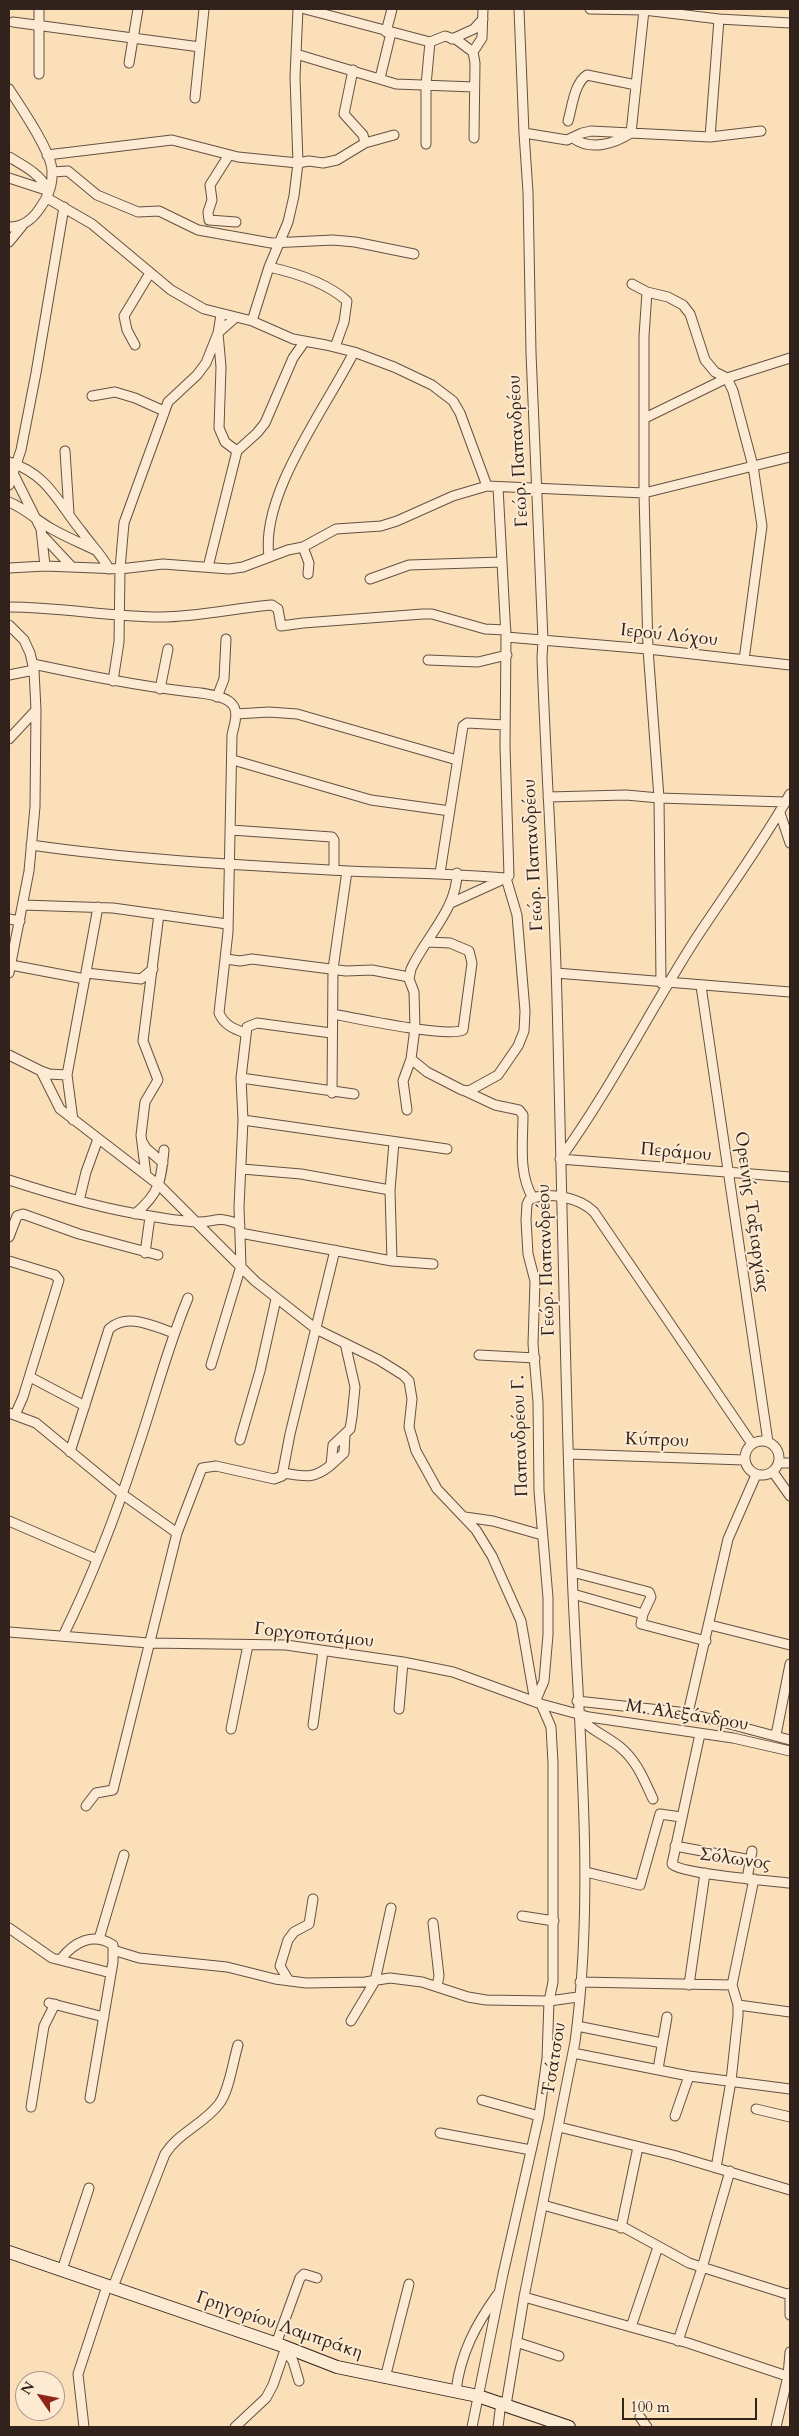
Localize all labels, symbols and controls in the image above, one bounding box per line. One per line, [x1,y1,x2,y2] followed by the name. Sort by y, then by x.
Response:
[504,374,534,528] street label: Γεώρ. Παπανδρέου
[619,620,719,652] street label: Ιερού Λόχου
[519,778,549,932] street label: Γεώρ. Παπανδρέου
[729,1130,773,1294] street label: Ορεινής Ταξιαρχίας
[639,1139,713,1167] street label: Περάμου
[534,1183,560,1337] street label: Γεώρ. Παπανδρέου
[508,1375,534,1497] street label: Παπανδρέου Γ.
[625,1429,689,1453] street label: Κύπρου
[253,1619,375,1653] street label: Γοργοποτάμου
[624,1696,750,1736] street label: Μ. Αλεξάνδρου
[698,1844,772,1876] street label: Σόλωνος
[539,2021,571,2097] street label: Τσάτσου
[193,2287,365,2365] street label: Γρηγορίου Λαμπράκη
[15,2371,65,2421] north arrow
[17,2378,39,2398] text: N
[624,2388,759,2420] scale bar
[630,2397,670,2417] text: 100 m

